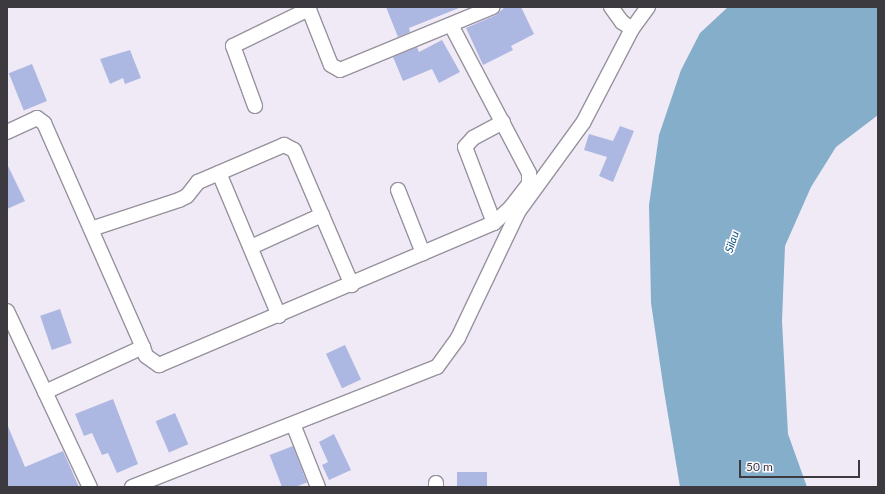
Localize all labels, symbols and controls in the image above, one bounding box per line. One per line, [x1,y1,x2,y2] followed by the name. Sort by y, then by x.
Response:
[722,229,742,255] water label: Silau
[741,452,862,478] scale bar
[746,459,773,474] text: 50 m

